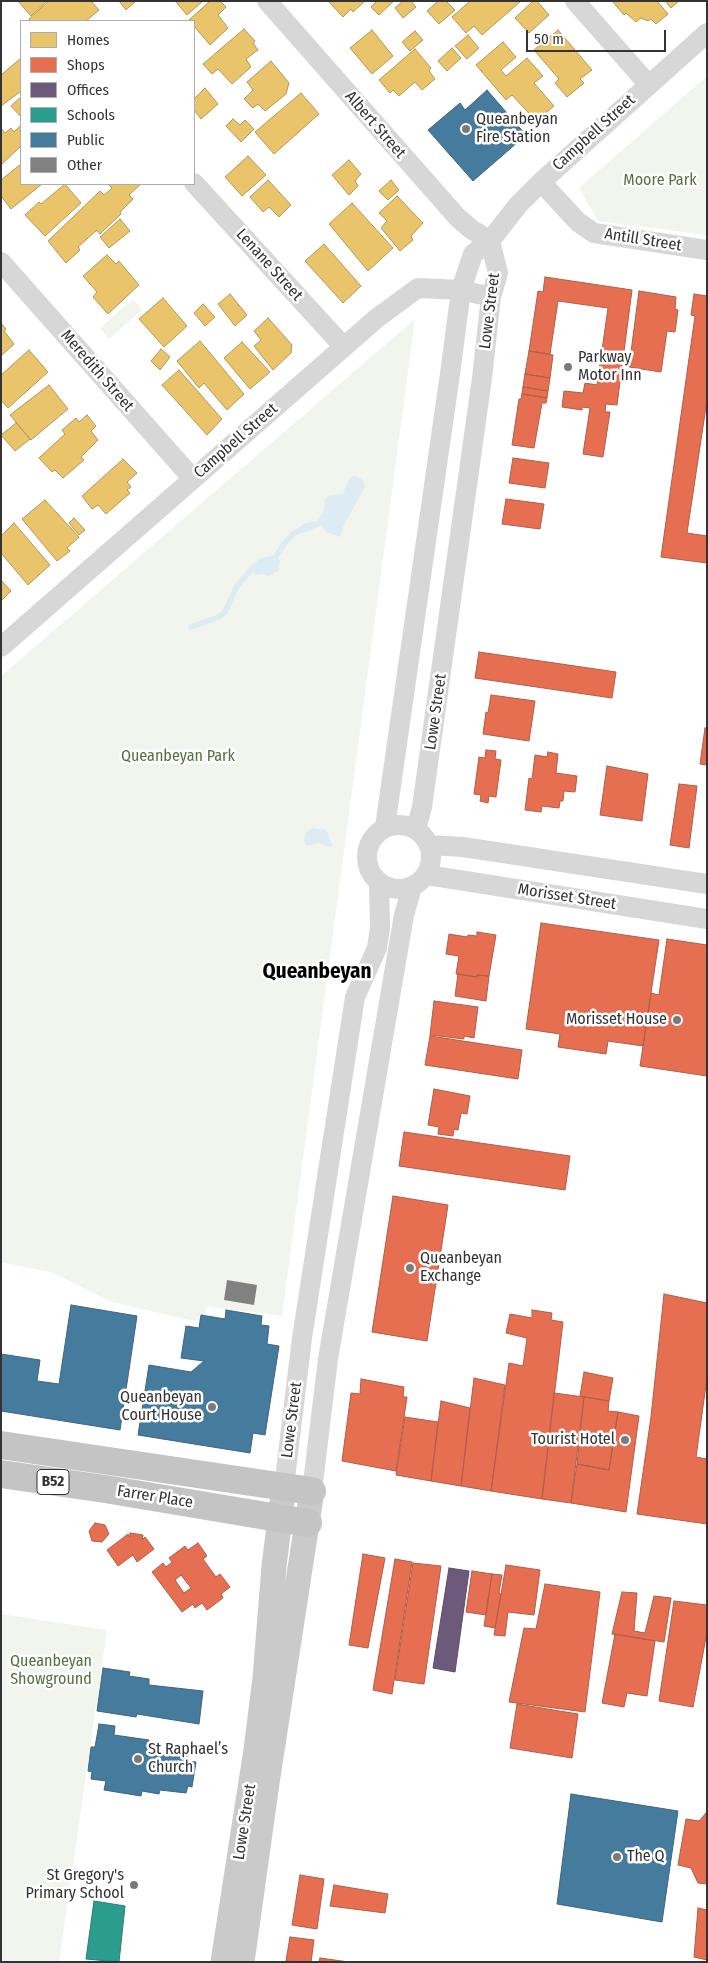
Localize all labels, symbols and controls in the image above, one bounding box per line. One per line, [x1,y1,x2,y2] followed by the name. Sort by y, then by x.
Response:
[20,20,195,185] legend
[528,20,668,52] scale bar
[534,30,564,48] text: 50 m
[67,31,109,49] text: Homes
[67,56,105,74] text: Shops
[67,81,109,99] text: Offices
[341,87,409,163] street label: Albert Street
[549,91,639,175] street label: Campbell Street
[67,106,115,124] text: Schools
[476,110,558,148] place label: Queanbeyan Fire Station
[460,123,472,135] marker: Queanbeyan Fire Station
[67,131,104,149] text: Public
[67,156,102,174] text: Other
[623,171,697,191] park label: Moore Park
[603,224,683,256] street label: Antill Street
[232,225,306,305] street label: Lenane Street
[476,272,504,350] street label: Lowe Street
[56,326,138,416] street label: Meredith Street
[578,348,642,386] place label: Parkway Motor Inn
[562,361,574,373] marker: Parkway Motor Inn
[190,399,282,483] street label: Campbell Street
[421,673,451,751] street label: Lowe Street
[121,747,235,767] park label: Queanbeyan Park
[517,880,617,914] street label: Morisset Street
[263,959,371,985] district label: Queanbeyan
[566,1010,667,1030] place label: Morisset House
[671,1014,683,1026] marker: Morisset House
[420,1249,502,1287] place label: Queanbeyan Exchange
[404,1262,416,1274] marker: Queanbeyan Exchange
[278,1381,306,1459] street label: Lowe Street
[120,1388,202,1426] place label: Queanbeyan Court House
[206,1401,218,1413] marker: Queanbeyan Court House
[531,1430,615,1450] place label: Tourist Hotel
[619,1434,631,1446] marker: Tourist Hotel
[37,1470,69,1494] road number: B52
[116,1482,194,1512] street label: Farrer Place
[10,1652,92,1690] park label: Queanbeyan Showground
[148,1740,228,1778] place label: St Raphael’s Church
[132,1753,144,1765] marker: St Raphael’s Church
[230,1783,260,1861] street label: Lowe Street
[627,1847,665,1867] place label: The Q
[611,1851,623,1863] marker: The Q
[25,1866,124,1904] place label: St Gregory's Primary School
[128,1879,140,1891] marker: St Gregory's Primary School

